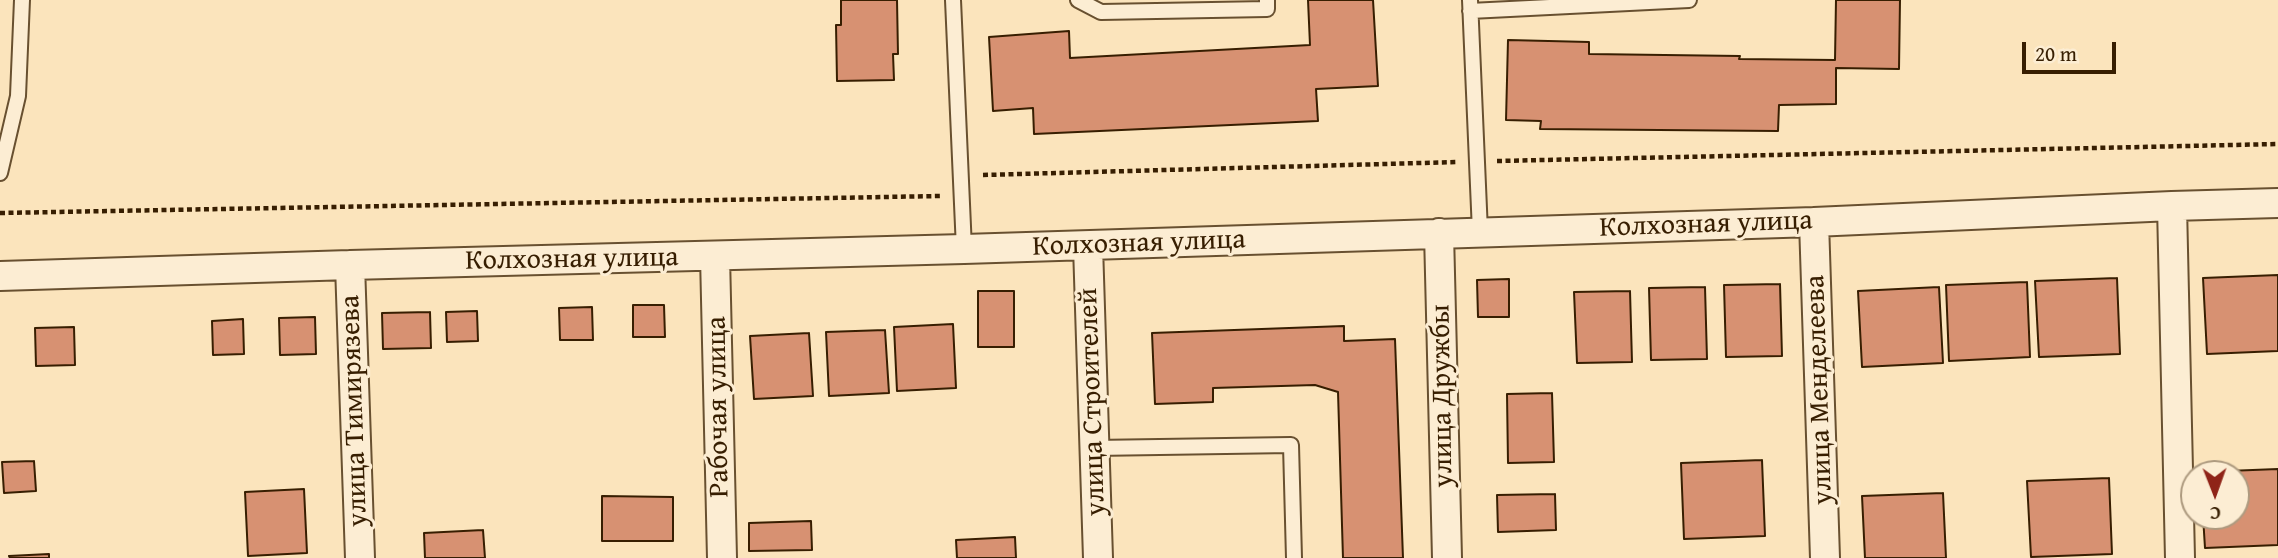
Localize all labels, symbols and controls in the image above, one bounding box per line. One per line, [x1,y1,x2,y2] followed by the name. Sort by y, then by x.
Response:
[2026,28,2120,72] scale bar
[2035,38,2077,69] text: 20 m
[1599,204,1813,246] street label: Колхозная улица
[1032,223,1246,265] street label: Колхозная улица
[465,241,679,279] street label: Колхозная улица
[1799,274,1841,506] street label: улица Менделеева
[1072,287,1114,517] street label: улица Строителей
[334,294,376,528] street label: улица Тимирязева
[1425,304,1461,488] street label: улица Дружбы
[701,316,737,498] street label: Рабочая улица
[2180,460,2250,530] north arrow
[2210,500,2221,528] text: С

